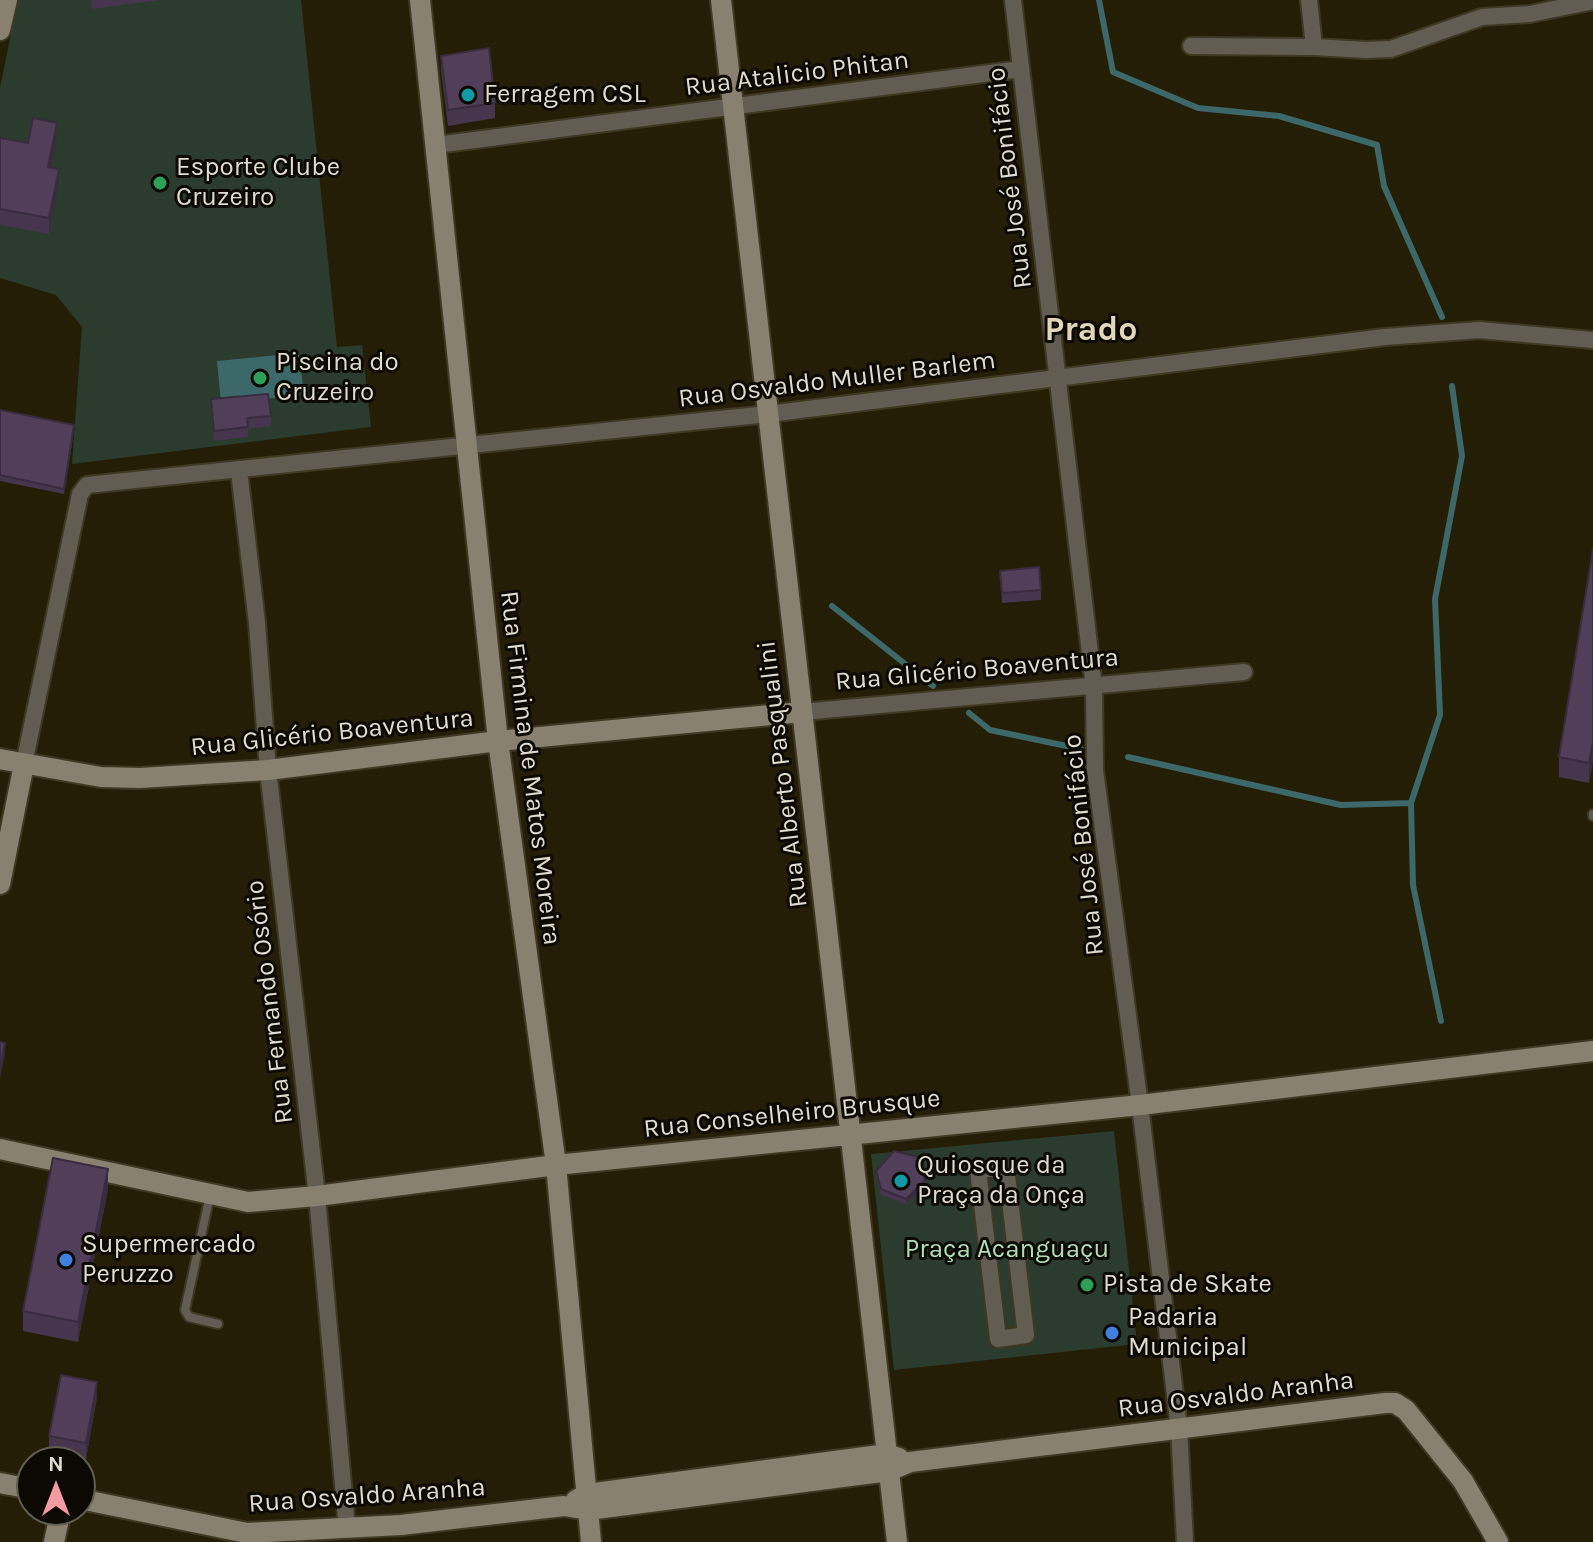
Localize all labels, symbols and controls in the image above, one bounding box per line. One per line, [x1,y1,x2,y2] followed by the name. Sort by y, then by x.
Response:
[683,45,911,103] street label: Rua Atalicio Phitan
[981,66,1039,290] street label: Rua José Bonifácio
[484,79,646,111] place label: Ferragem CSL
[459,86,477,104] marker: Ferragem CSL
[176,152,340,214] place label: Esporte Clube Cruzeiro
[151,174,169,192] marker: Esporte Clube Cruzeiro
[1044,310,1138,350] district label: Prado
[677,345,997,415] street label: Rua Osvaldo Muller Barlem
[276,347,399,408] place label: Piscina do Cruzeiro
[251,369,269,387] marker: Piscina do Cruzeiro
[493,589,567,947] street label: Rua Firmina de Matos Moreira
[751,639,815,909] street label: Rua Alberto Pasqualini
[834,642,1120,698] street label: Rua Glicério Boaventura
[189,703,475,763] street label: Rua Glicério Boaventura
[1057,733,1111,957] street label: Rua José Bonifácio
[240,878,300,1126] street label: Rua Fernando Osório
[642,1083,942,1145] street label: Rua Conselheiro Brusque
[917,1150,1085,1212] place label: Quiosque da Praça da Onça
[892,1172,910,1190] marker: Quiosque da Praça da Onça
[82,1229,256,1290] place label: Supermercado Peruzzo
[905,1234,1109,1266] park label: Praça Acanguaçu
[57,1251,75,1269] marker: Supermercado Peruzzo
[1103,1269,1272,1301] place label: Pista de Skate
[1078,1276,1096,1294] marker: Pista de Skate
[1128,1302,1247,1364] place label: Padaria Municipal
[1103,1324,1121,1342] marker: Padaria Municipal
[1116,1365,1356,1425] street label: Rua Osvaldo Aranha
[16,1446,96,1526] north arrow
[48,1451,64,1477] text: N
[248,1472,486,1520] street label: Rua Osvaldo Aranha

